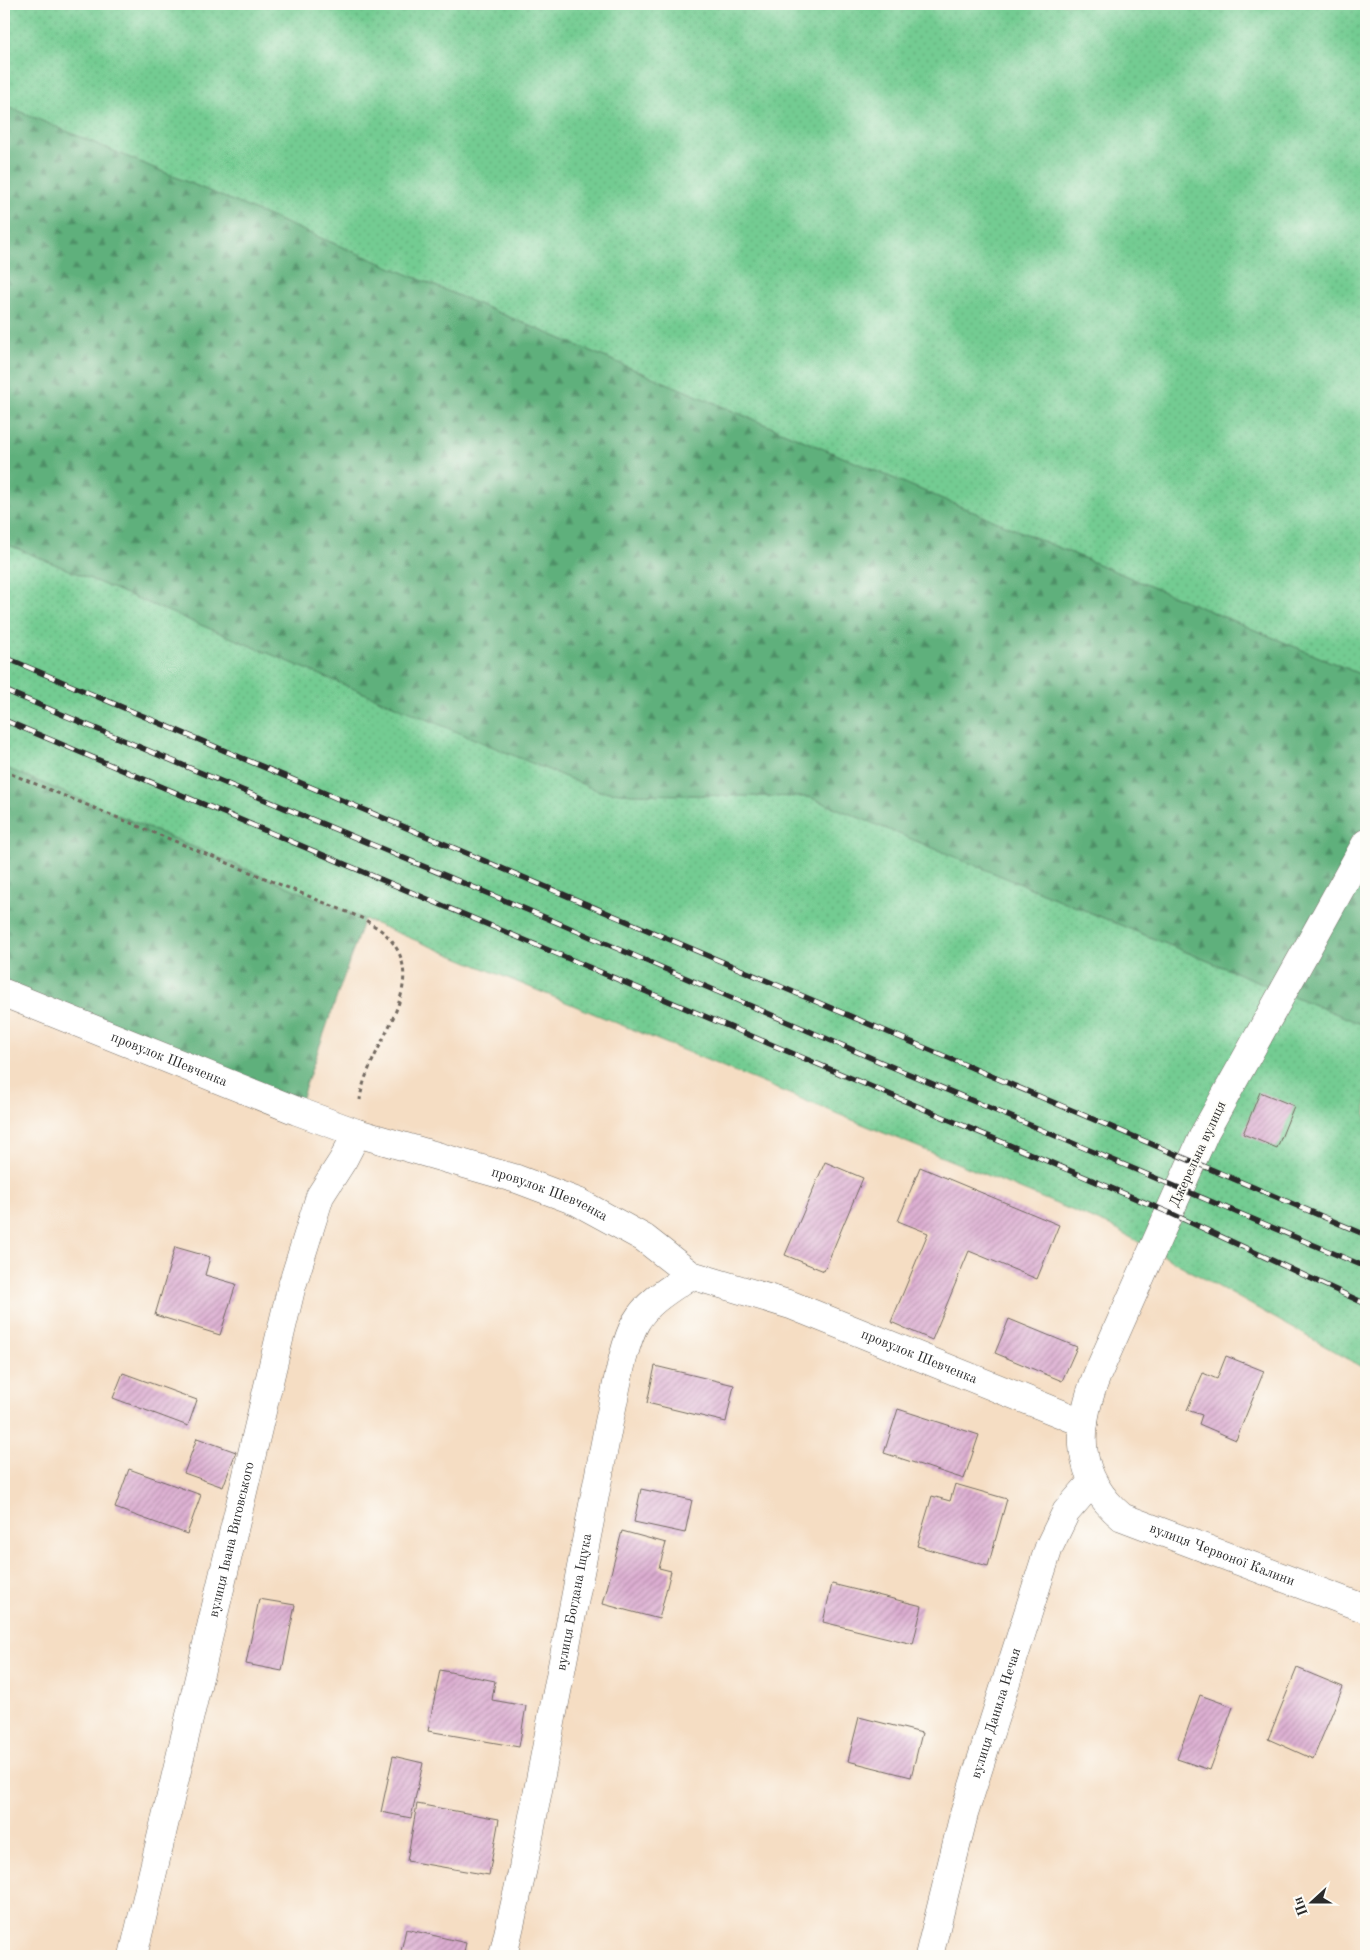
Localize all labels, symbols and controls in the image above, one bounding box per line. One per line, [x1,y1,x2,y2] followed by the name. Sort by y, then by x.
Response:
[109,1030,229,1089] street label: провулок Шевченка
[1167,1099,1229,1209] street label: Джерельна вулиця
[490,1165,610,1224] street label: провулок Шевченка
[859,1327,979,1386] street label: провулок Шевченка
[207,1460,257,1619] street label: вулиця Івана Виговського
[1148,1521,1297,1588] street label: вулиця Червоної Калини
[554,1532,594,1672] street label: вулиця Богдана Іщука
[969,1646,1023,1780] street label: вулиця Данила Нечая
[1288,1878,1338,1928] north arrow
[1291,1895,1311,1918] text: Пн

